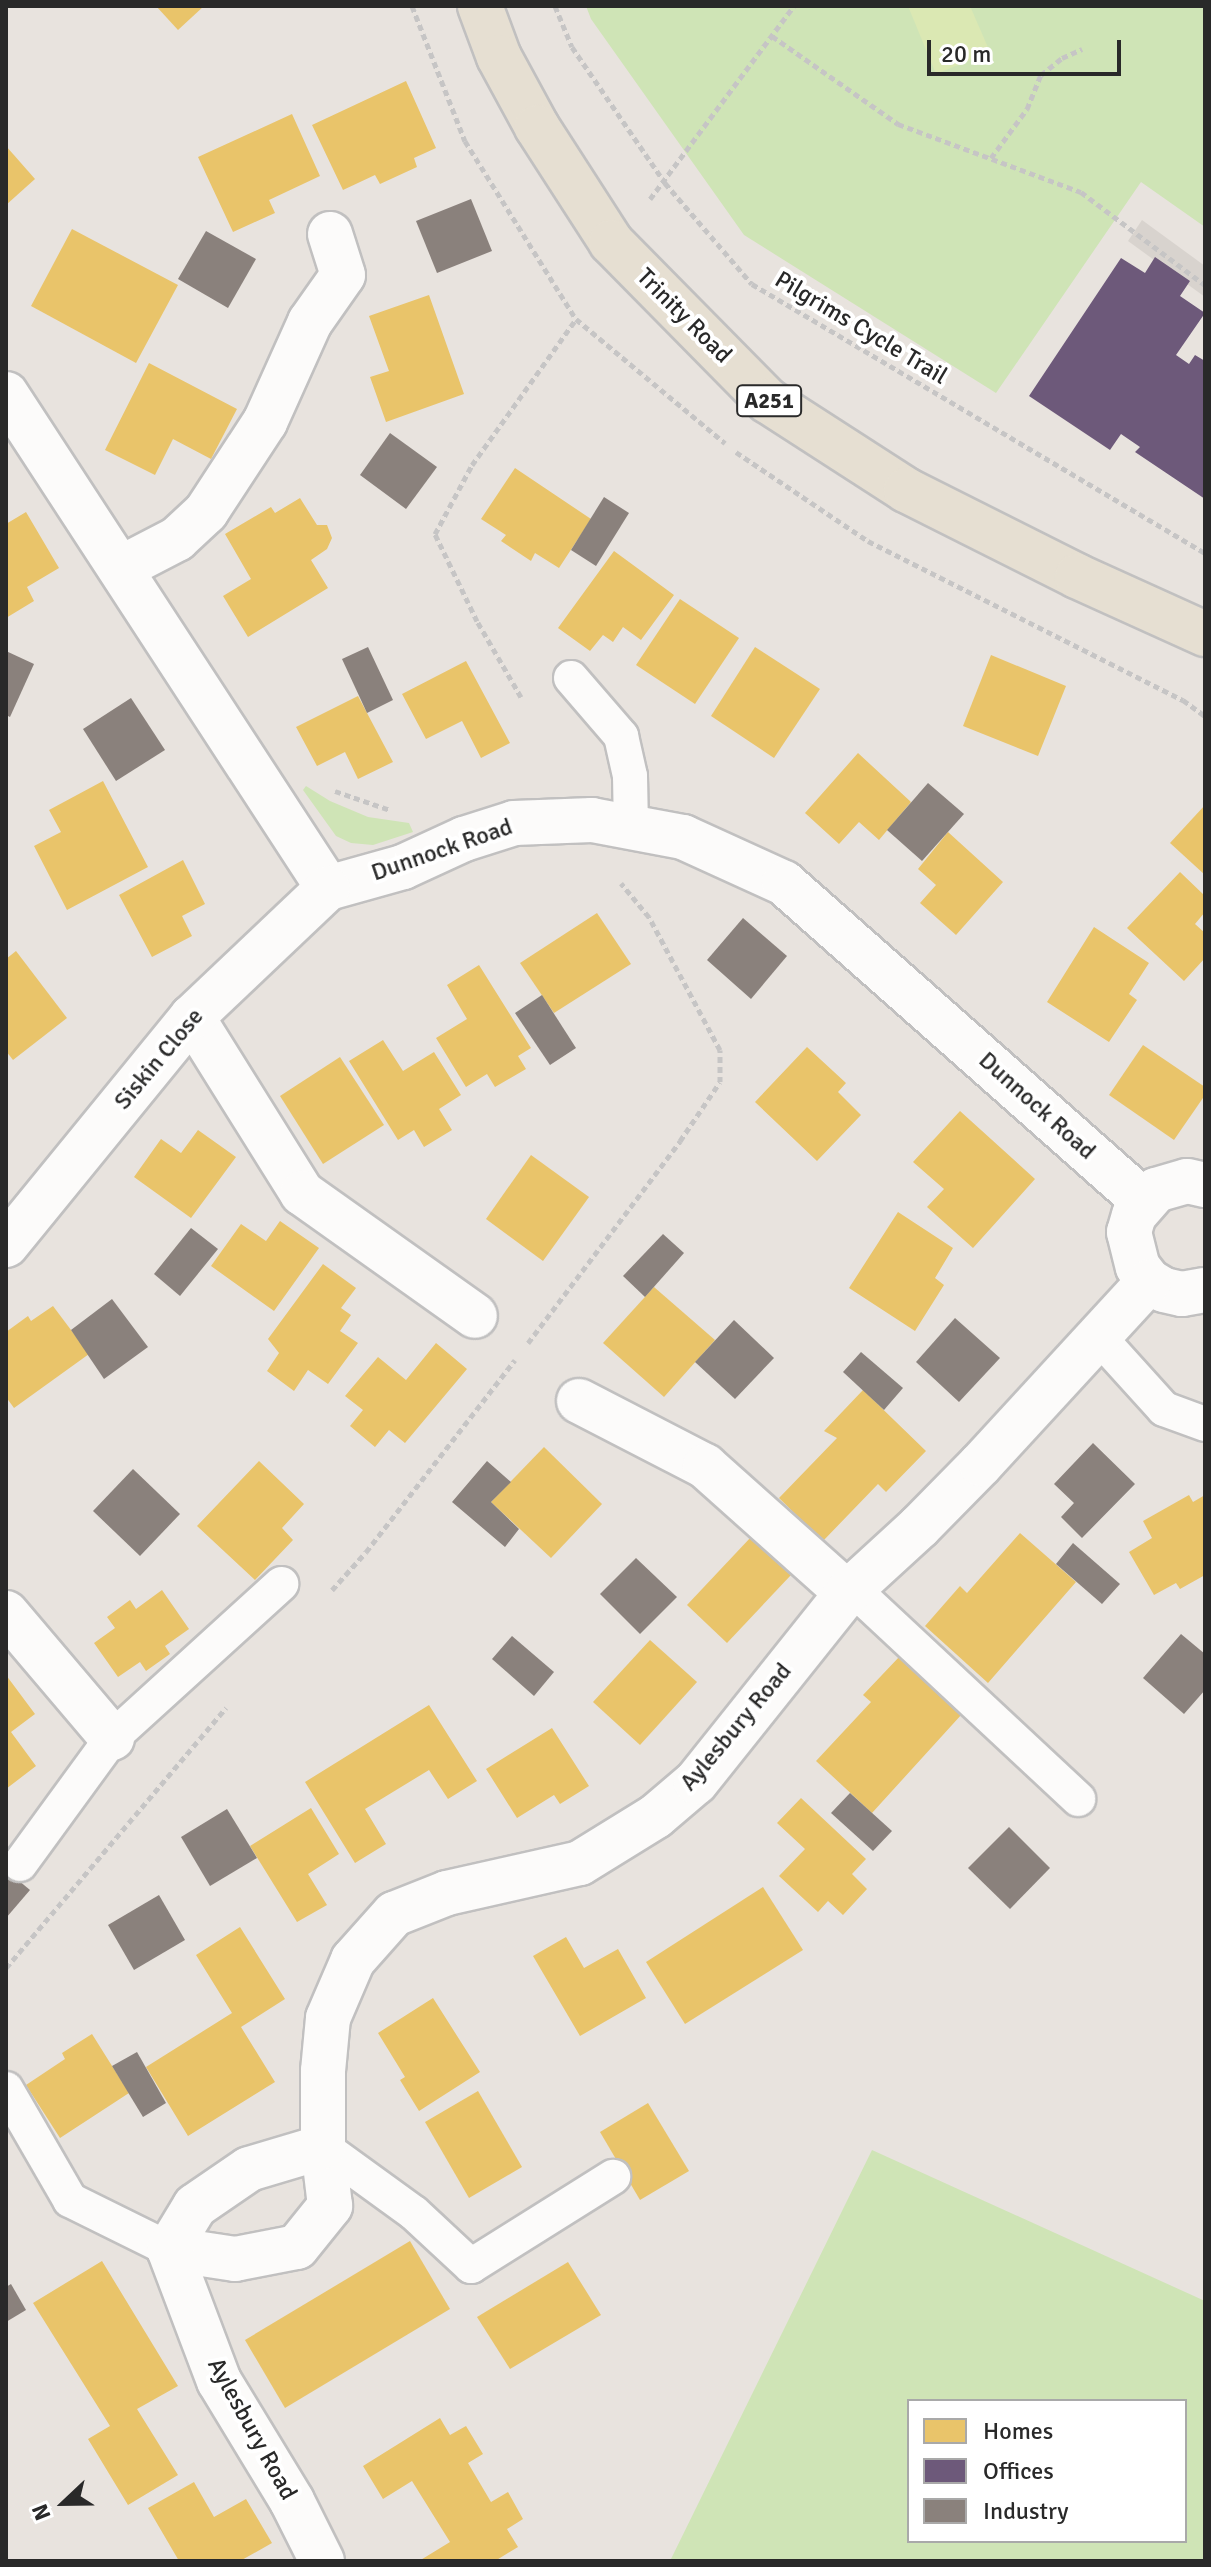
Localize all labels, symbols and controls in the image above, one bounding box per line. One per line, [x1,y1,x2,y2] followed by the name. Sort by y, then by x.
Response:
[931,24,1125,74] scale bar
[941,39,991,69] text: 20 m
[631,263,737,369] street label: Trinity Road
[769,265,953,391] street label: Pilgrims Cycle Trail
[735,383,803,419] road number: A251
[368,812,516,888] street label: Dunnock Road
[108,1002,210,1116] street label: Siskin Close
[973,1046,1101,1166] street label: Dunnock Road
[674,1657,798,1797] street label: Aylesbury Road
[201,2353,303,2505] street label: Aylesbury Road
[907,2399,1187,2543] legend
[983,2416,1053,2446] text: Homes
[983,2456,1054,2486] text: Offices
[24,2463,104,2543] north arrow
[983,2496,1069,2526] text: Industry
[26,2500,57,2524] text: N

